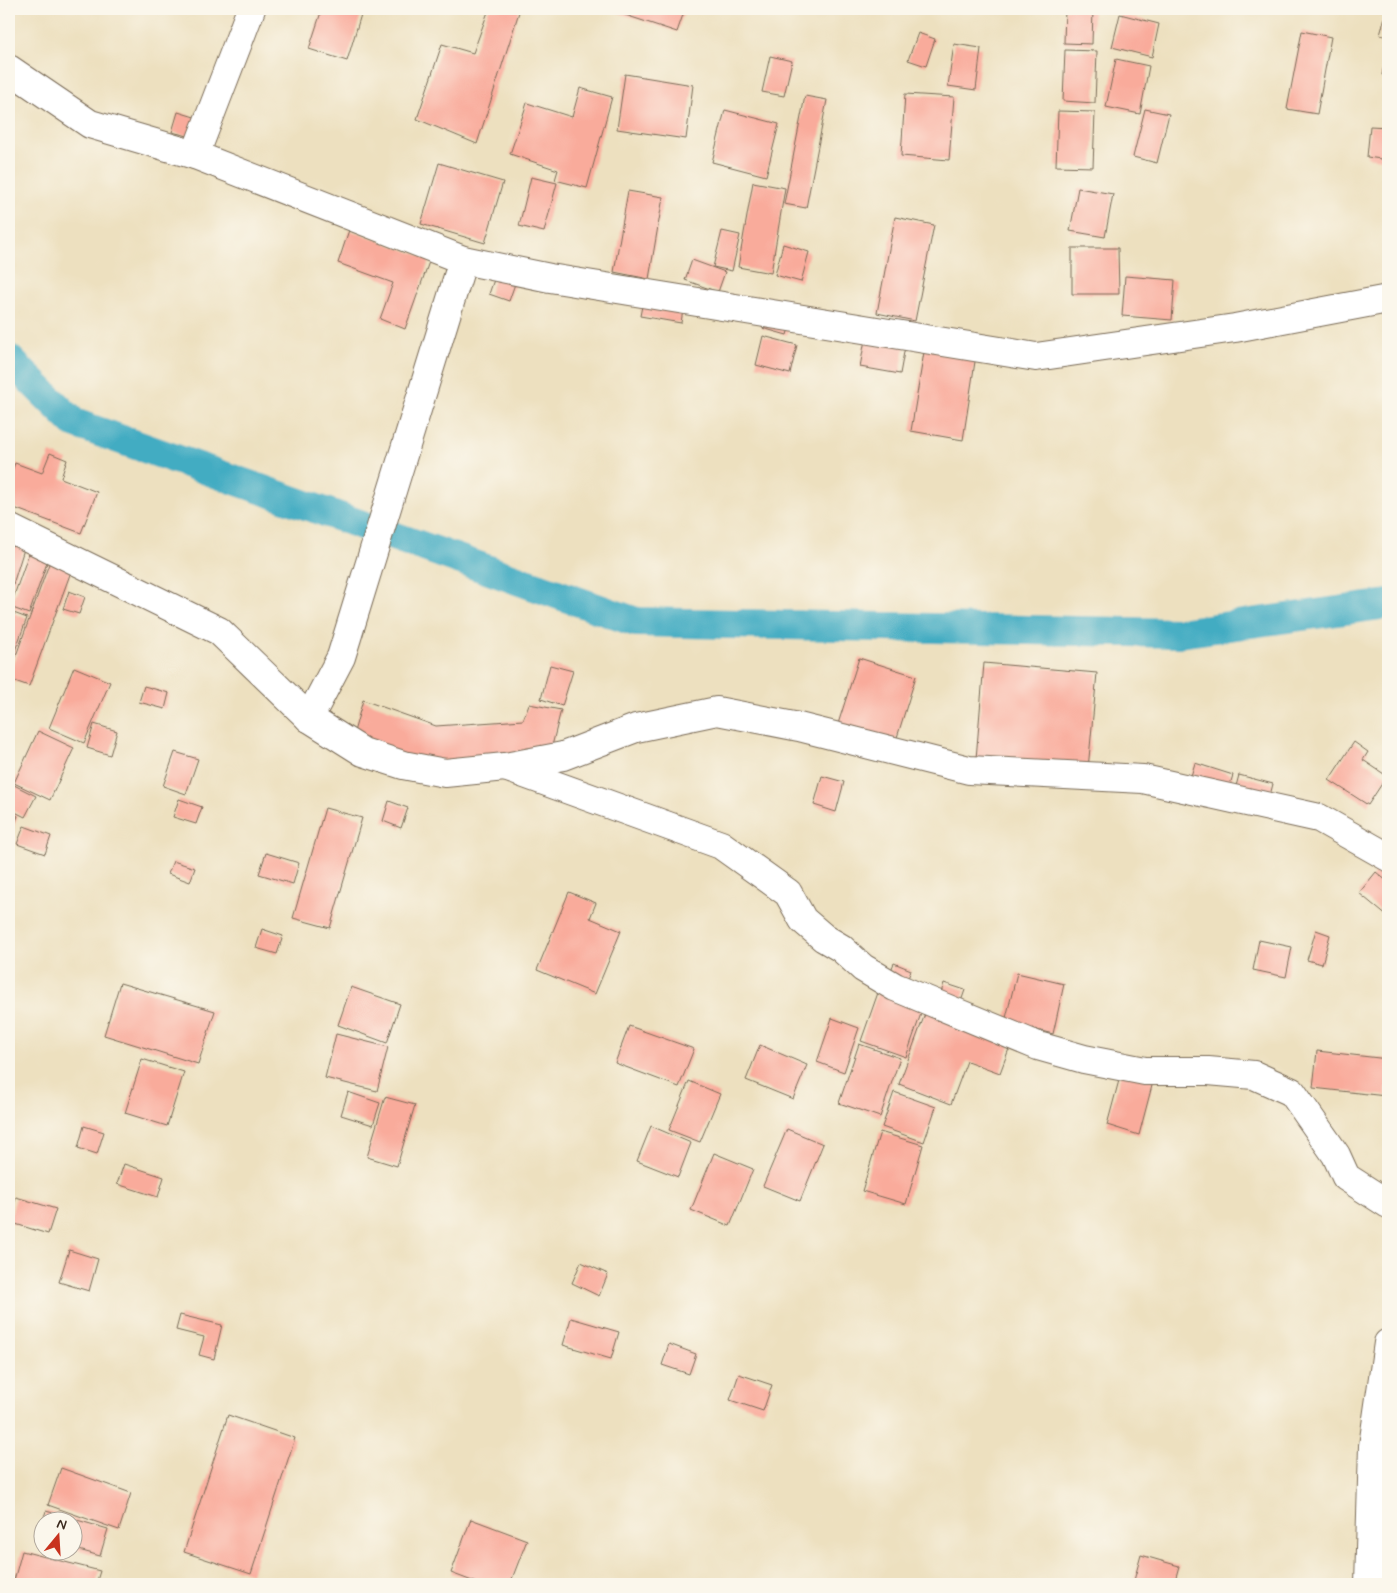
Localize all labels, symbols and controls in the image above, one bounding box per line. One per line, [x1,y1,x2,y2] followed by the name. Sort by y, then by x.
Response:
[32,1510,82,1560] north arrow
[54,1515,69,1535] text: N

